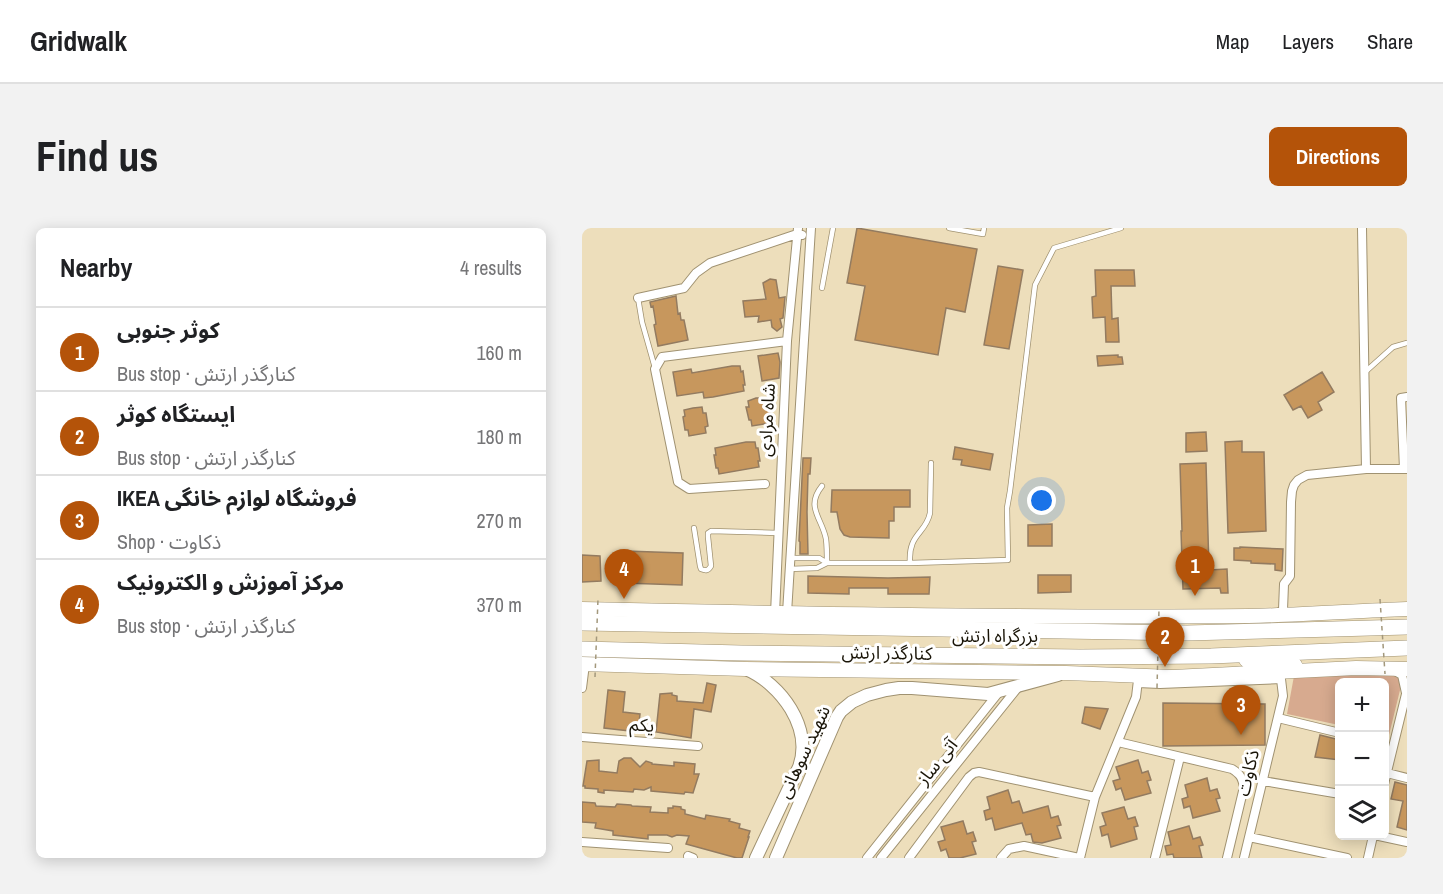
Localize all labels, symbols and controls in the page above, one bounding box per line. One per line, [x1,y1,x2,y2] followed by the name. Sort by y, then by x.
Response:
[30,22,127,60] text: Gridwalk
[1216,27,1249,56] text: Map
[1282,27,1334,56] text: Layers
[1367,27,1413,56] text: Share
[1269,127,1407,186] button: Directions
[36,128,158,184] text: Find us
[60,250,132,285] text: Nearby
[460,254,522,281] text: 4 results
[117,315,220,345] text: کوثر جنوبی
[75,339,84,366] text: 1
[476,339,522,366] text: 160 m
[117,360,296,387] text: Bus stop · کنارگذر ارتش
[752,383,781,457] street label: شاه مرادی
[117,399,235,429] text: ایستگاه کوثر
[75,423,84,450] text: 2
[476,423,522,450] text: 180 m
[117,444,296,471] text: Bus stop · کنارگذر ارتش
[117,483,357,513] text: IKEA فروشگاه لوازم خانگی
[1027,486,1056,515] your location
[75,507,84,534] text: 3
[476,507,522,534] text: 270 m
[117,528,221,555] text: Shop · ذکاوت
[1176,546,1214,596] pin: 1
[604,550,644,599] pin: 4
[117,567,344,597] text: مرکز آموزش و الکترونیک
[75,591,84,618] text: 4
[476,591,522,618] text: 370 m
[117,612,296,639] text: Bus stop · کنارگذر ارتش
[1146,618,1184,667] pin: 2
[952,623,1038,648] street label: بزرگراه ارتش
[841,639,933,666] street label: کنارگذر ارتش
[1335,678,1389,840] map controls
[1335,678,1389,732] button: +
[1222,686,1260,735] pin: 3
[771,701,836,802] street label: شهید سوهانی
[629,711,655,739] street label: یکم
[1335,732,1389,786] button: −
[910,733,963,791] street label: آتی ساز
[1230,747,1265,799] street label: ذکاوت
[1335,786,1389,840] button: layers

